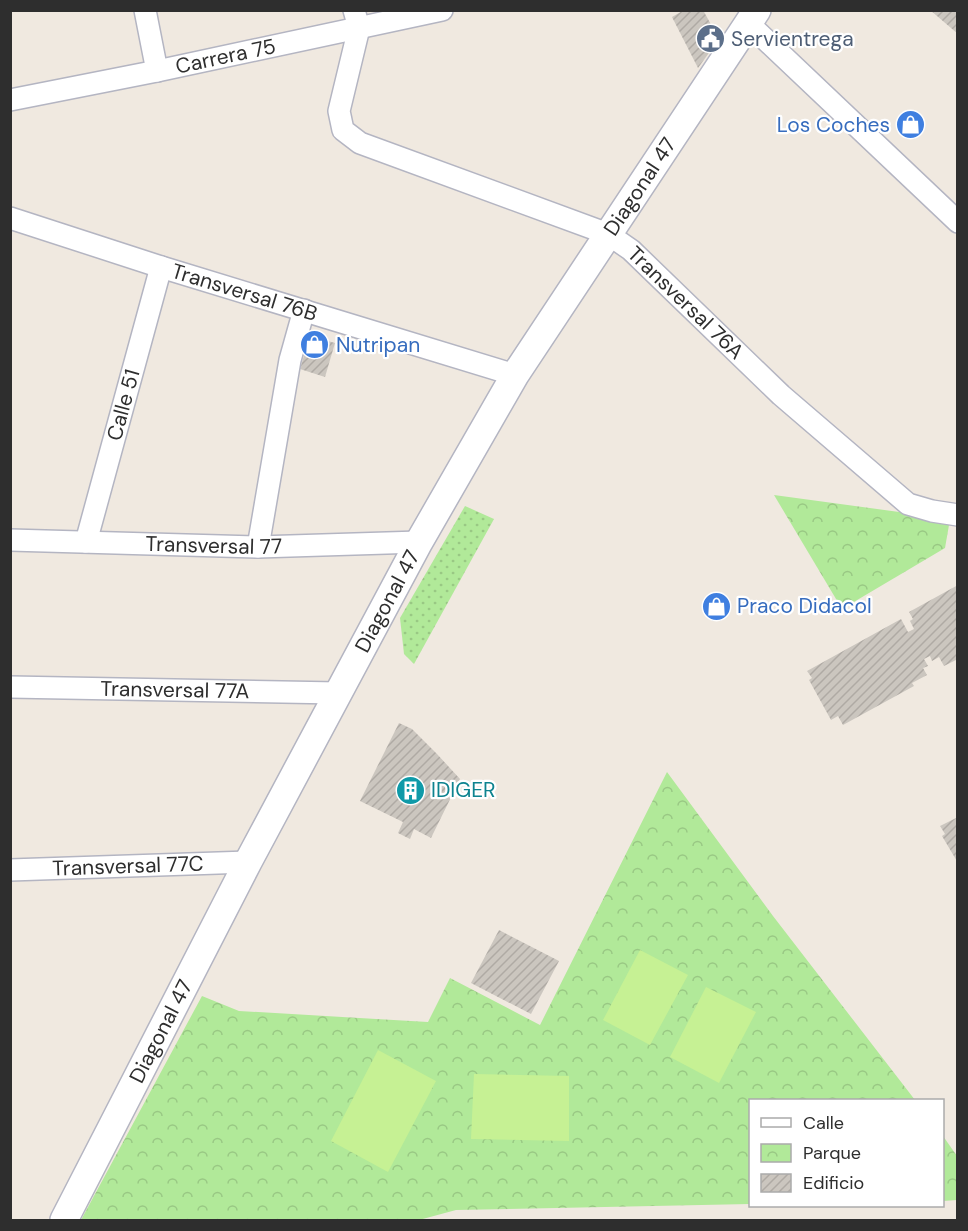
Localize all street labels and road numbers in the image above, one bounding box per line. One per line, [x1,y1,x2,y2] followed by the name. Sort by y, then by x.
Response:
[173,32,278,81] street label: Carrera 75
[597,132,683,241] street label: Diagonal 47
[621,240,750,365] street label: Transversal 76A
[168,257,321,328] street label: Transversal 76B
[100,366,146,444] street label: Calle 51
[145,530,283,561] street label: Transversal 77
[348,545,426,658] street label: Diagonal 47
[100,675,250,705] street label: Transversal 77A
[52,850,204,883] street label: Transversal 77C
[123,975,199,1088] street label: Diagonal 47

